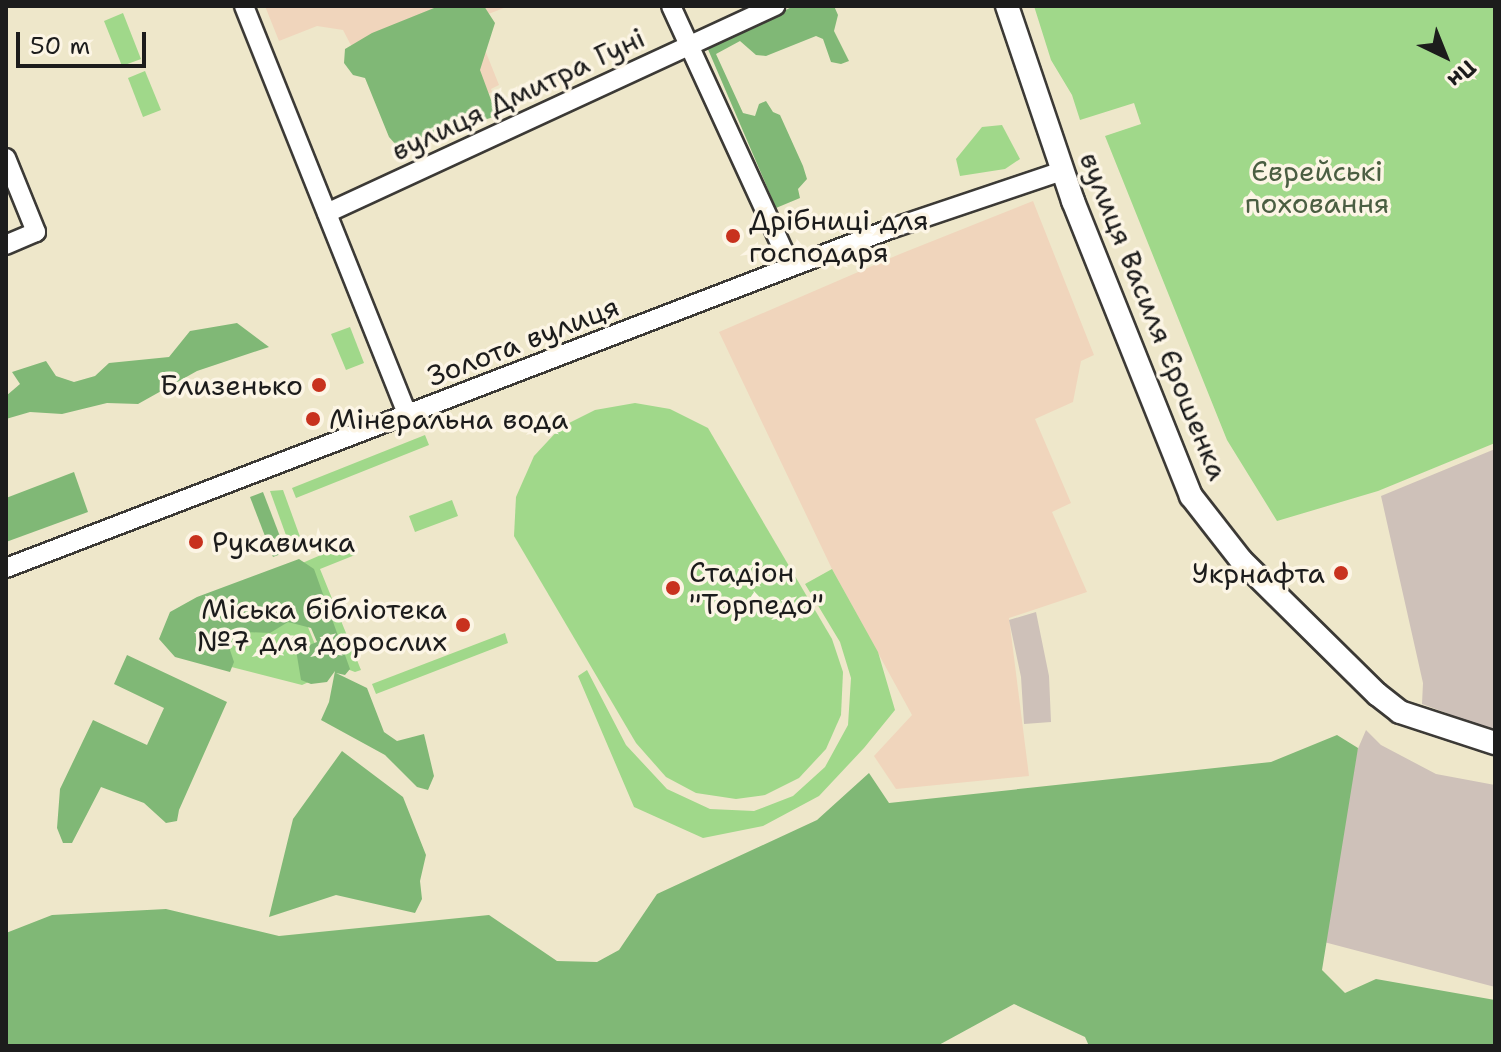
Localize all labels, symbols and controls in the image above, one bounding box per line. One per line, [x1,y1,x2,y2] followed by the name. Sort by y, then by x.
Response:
[20,16,150,66] scale bar
[1405,16,1485,96] north arrow
[386,21,650,167] street label: вулиця Дмитра Гуні
[30,30,90,62] text: 50 m
[1441,53,1482,94] text: Пн
[1073,147,1235,485] street label: вулиця Василя Єрошенка
[1245,154,1389,220] park label: Єврейські поховання
[749,203,929,269] place label: Дрібниці для господаря
[724,227,742,245] marker: Дрібниці для господаря
[422,289,624,393] street label: Золота вулиця
[160,368,303,402] place label: Близенько
[310,376,328,394] marker: Близенько
[329,402,568,436] place label: Мінеральна вода
[304,410,322,428] marker: Мінеральна вода
[212,525,355,559] place label: Рукавичка
[187,533,205,551] marker: Рукавичка
[689,555,824,621] place label: Стадіон "Торпедо"
[1192,556,1325,590] place label: Укрнафта
[1332,564,1350,582] marker: Укрнафта
[664,579,682,597] marker: Стадіон "Торпедо"
[197,592,447,658] place label: Міська бібліотека №7 для дорослих
[454,616,472,634] marker: Міська бібліотека №7 для дорослих

